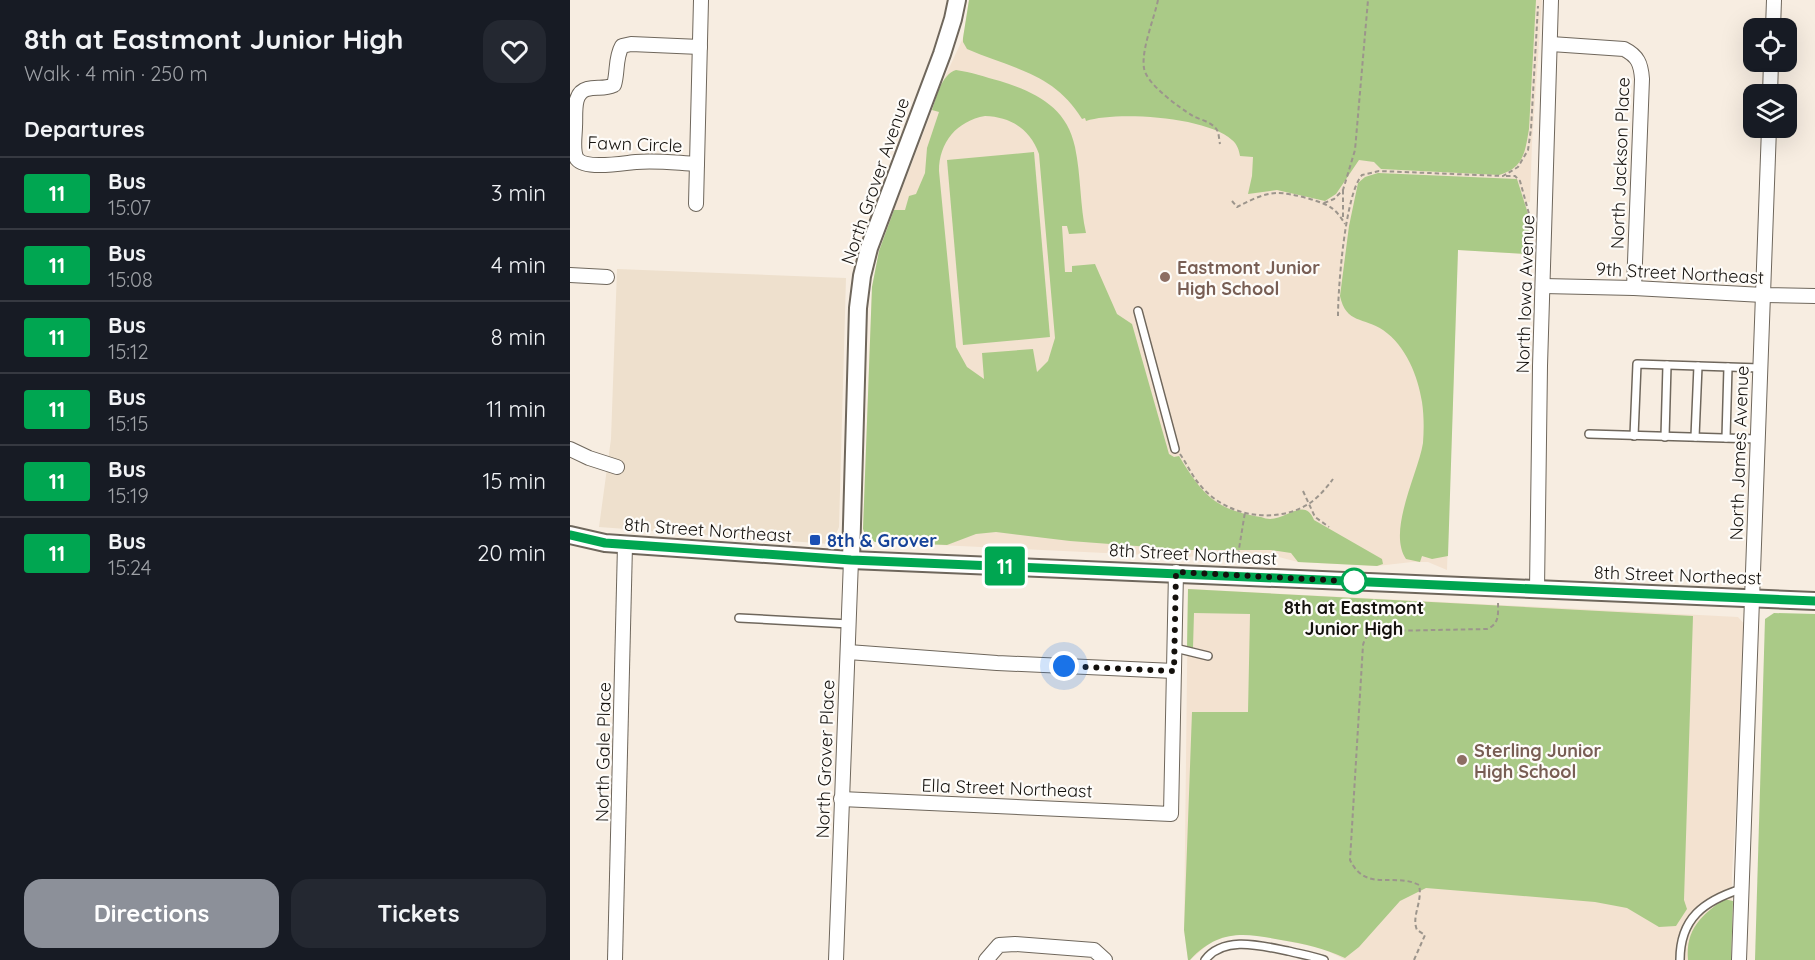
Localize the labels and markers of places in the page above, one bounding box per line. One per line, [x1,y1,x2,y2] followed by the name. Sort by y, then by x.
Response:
[1177,256,1320,300] place label: Eastmont Junior High School
[1158,270,1172,284] marker: Eastmont Junior High School
[827,529,937,552] place label: 8th & Grover
[808,533,822,547] marker: 8th & Grover
[1341,568,1367,594] marker: 8th at Eastmont Junior High
[1284,596,1424,640] place label: 8th at Eastmont Junior High
[1474,739,1602,783] place label: Sterling Junior High School
[1455,753,1469,767] marker: Sterling Junior High School

